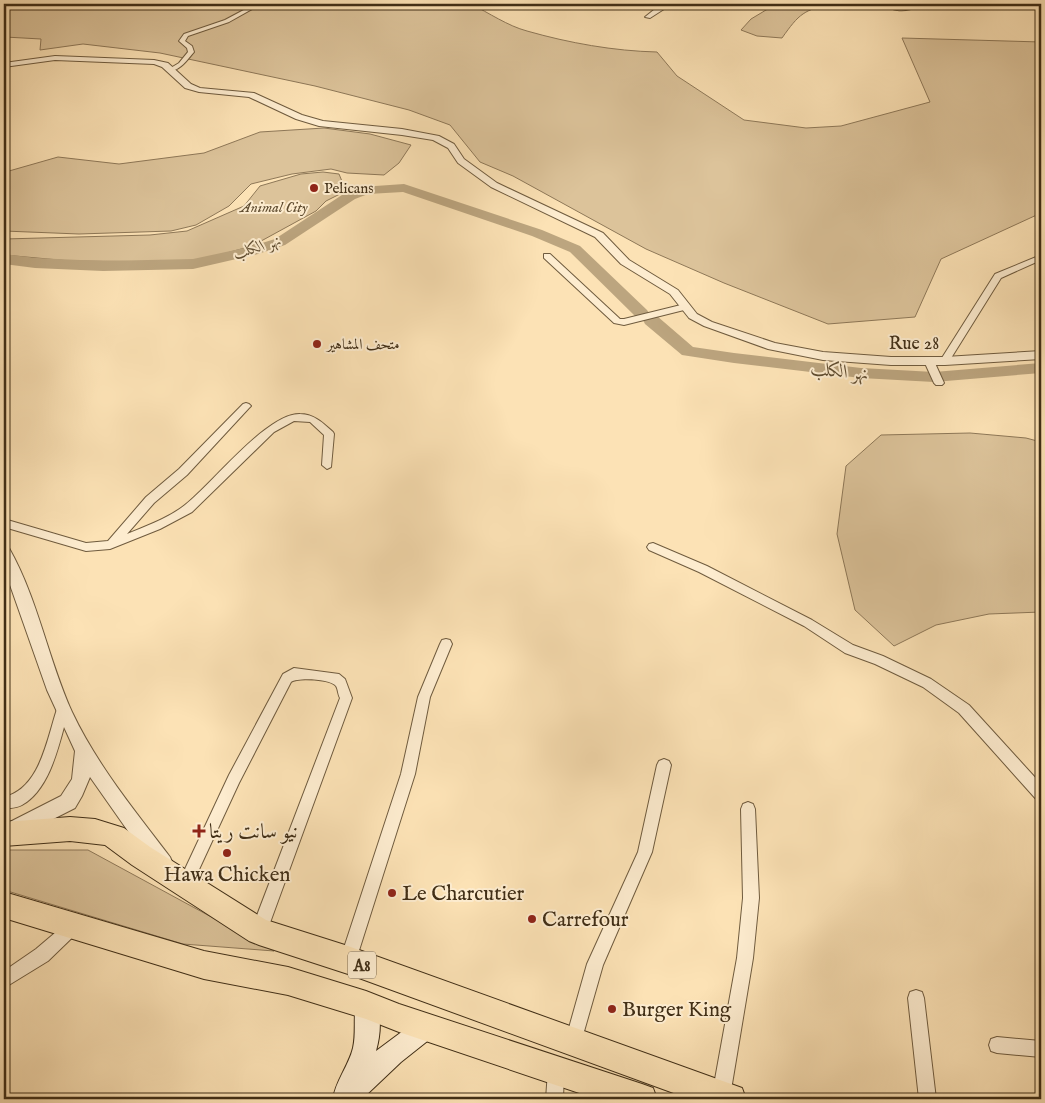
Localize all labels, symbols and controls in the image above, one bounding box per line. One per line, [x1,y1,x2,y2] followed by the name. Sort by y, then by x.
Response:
[324,179,374,198] place label: Pelicans
[308,182,320,194] marker: Pelicans
[238,198,308,217] park label: Animal City
[231,231,284,265] water label: نهر الكلب
[889,333,939,356] street label: Rue 28
[325,335,400,354] place label: متحف المشاهير
[311,338,323,350] marker: متحف المشاهير
[809,357,870,387] water label: نهر الكلب
[209,819,298,846] place label: نيو سانت ريتا
[193,825,205,837] marker: نيو سانت ريتا
[221,847,233,859] marker: Hawa Chicken
[164,862,290,889] place label: Hawa Chicken
[402,881,525,908] place label: Le Charcutier
[386,887,398,899] marker: Le Charcutier
[542,907,629,934] place label: Carrefour
[526,913,538,925] marker: Carrefour
[348,952,376,978] road number: A8
[622,997,732,1024] place label: Burger King
[606,1003,618,1015] marker: Burger King

